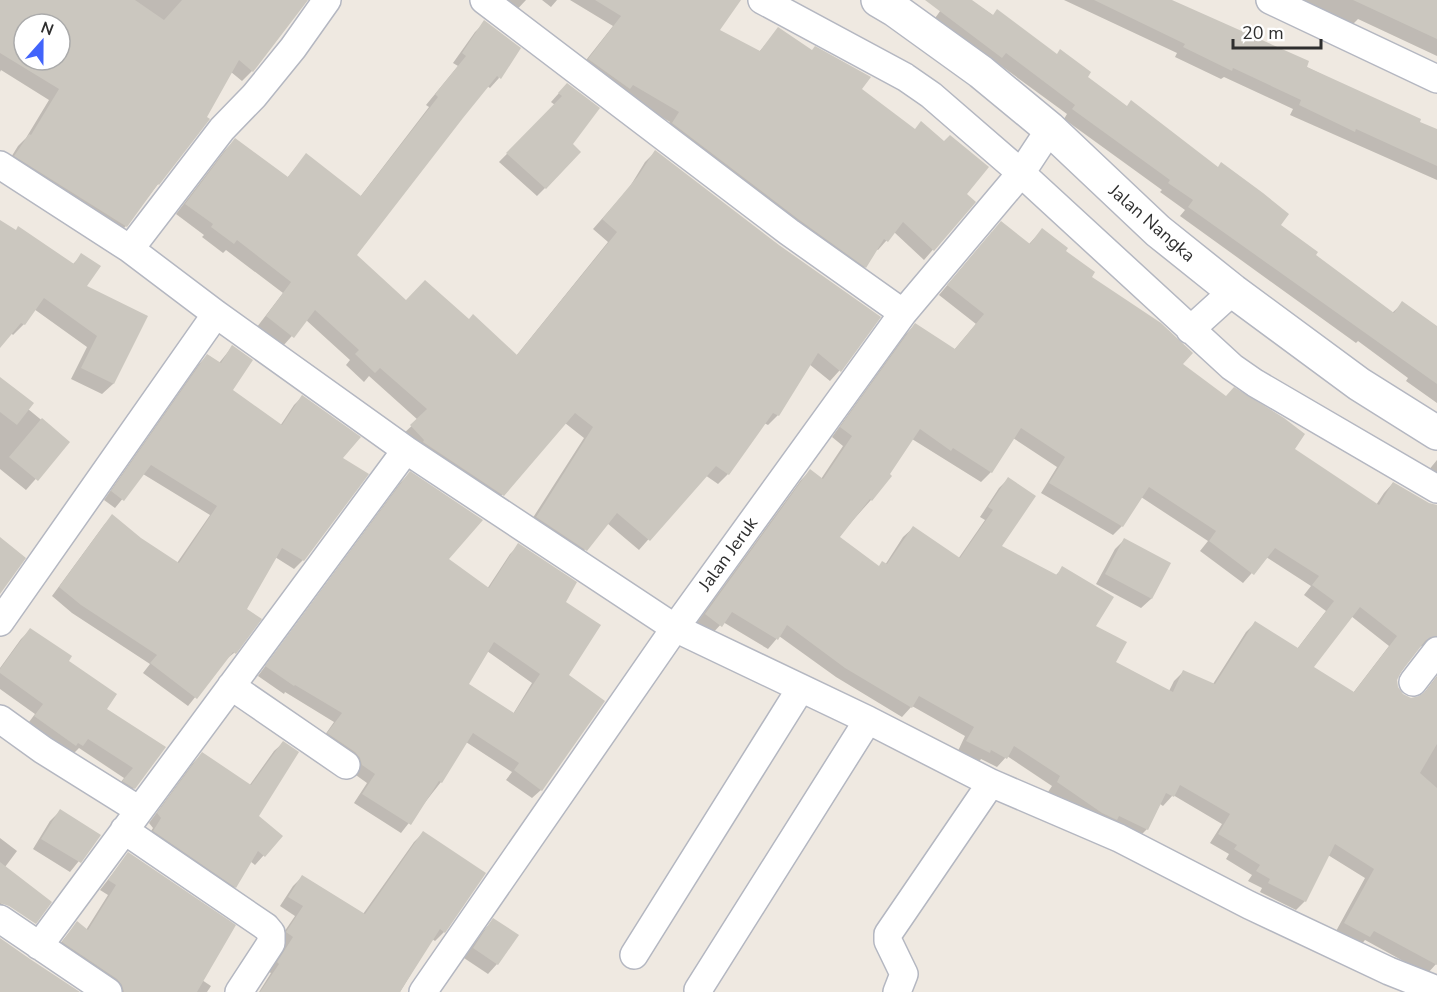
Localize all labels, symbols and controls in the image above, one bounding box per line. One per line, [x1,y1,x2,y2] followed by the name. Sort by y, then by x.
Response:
[12,12,72,72] north arrow
[1233,12,1322,50] scale bar
[37,17,57,41] text: N
[1242,21,1284,45] text: 20 m
[1103,178,1200,267] street label: Jalan Nangka
[692,511,764,597] street label: Jalan Jeruk

